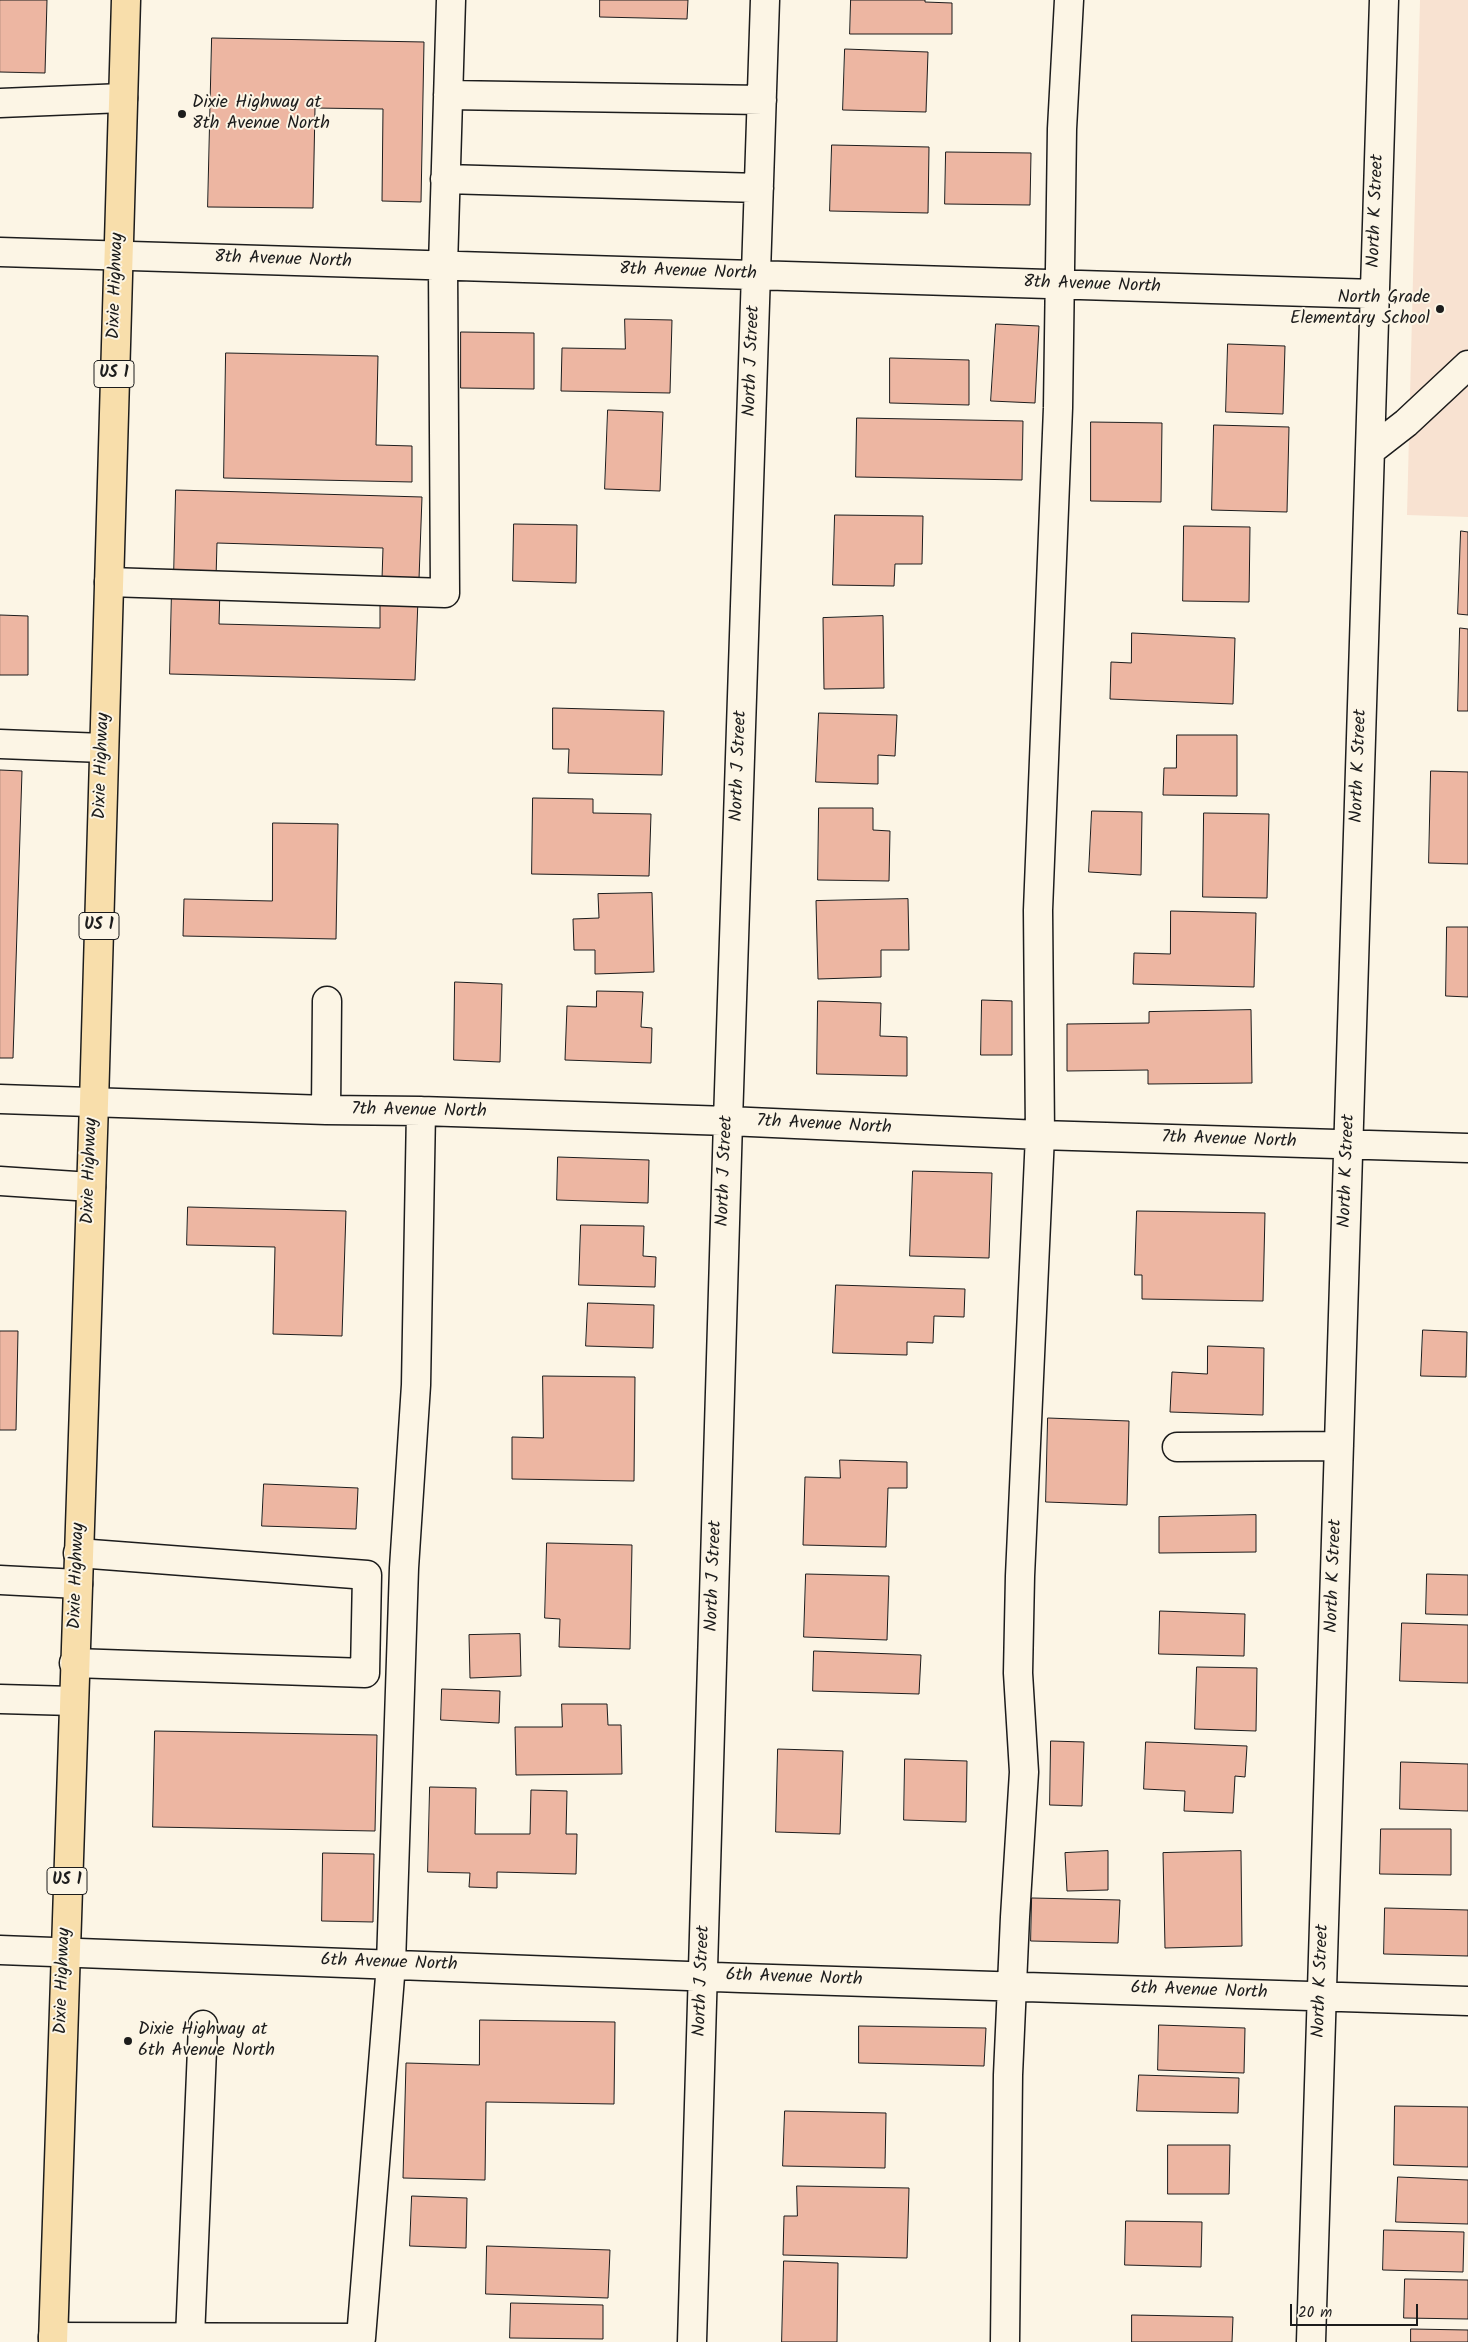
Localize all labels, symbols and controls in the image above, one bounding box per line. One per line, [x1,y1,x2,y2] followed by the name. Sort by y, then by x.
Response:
[192,93,330,136] place label: Dixie Highway at 8th Avenue North
[176,108,188,120] marker: Dixie Highway at 8th Avenue North
[1364,154,1390,268] street label: North K Street
[104,232,130,340] street label: Dixie Highway
[214,248,352,274] street label: 8th Avenue North
[619,260,757,286] street label: 8th Avenue North
[1023,273,1161,299] street label: 8th Avenue North
[1290,288,1430,330] place label: North Grade Elementary School
[1434,303,1446,315] marker: North Grade Elementary School
[740,305,766,417] street label: North J Street
[94,360,134,388] road number: US 1
[1347,709,1373,823] street label: North K Street
[727,710,753,822] street label: North J Street
[90,712,116,820] street label: Dixie Highway
[79,912,119,939] road number: US 1
[351,1100,487,1124] street label: 7th Avenue North
[756,1112,892,1140] street label: 7th Avenue North
[1335,1114,1361,1228] street label: North K Street
[713,1115,739,1227] street label: North J Street
[78,1117,104,1225] street label: Dixie Highway
[1161,1128,1297,1154] street label: 7th Avenue North
[1322,1519,1348,1633] street label: North K Street
[702,1520,728,1632] street label: North J Street
[65,1522,91,1630] street label: Dixie Highway
[47,1868,87,1894] road number: US 1
[1309,1924,1335,2038] street label: North K Street
[690,1925,716,2037] street label: North J Street
[51,1927,77,2035] street label: Dixie Highway
[320,1951,458,1977] street label: 6th Avenue North
[725,1966,863,1992] street label: 6th Avenue North
[1130,1979,1268,2005] street label: 6th Avenue North
[138,2020,275,2062] place label: Dixie Highway at 6th Avenue North
[122,2035,134,2047] marker: Dixie Highway at 6th Avenue North
[1293,2294,1420,2326] scale bar
[1298,2301,1332,2325] text: 20 m

